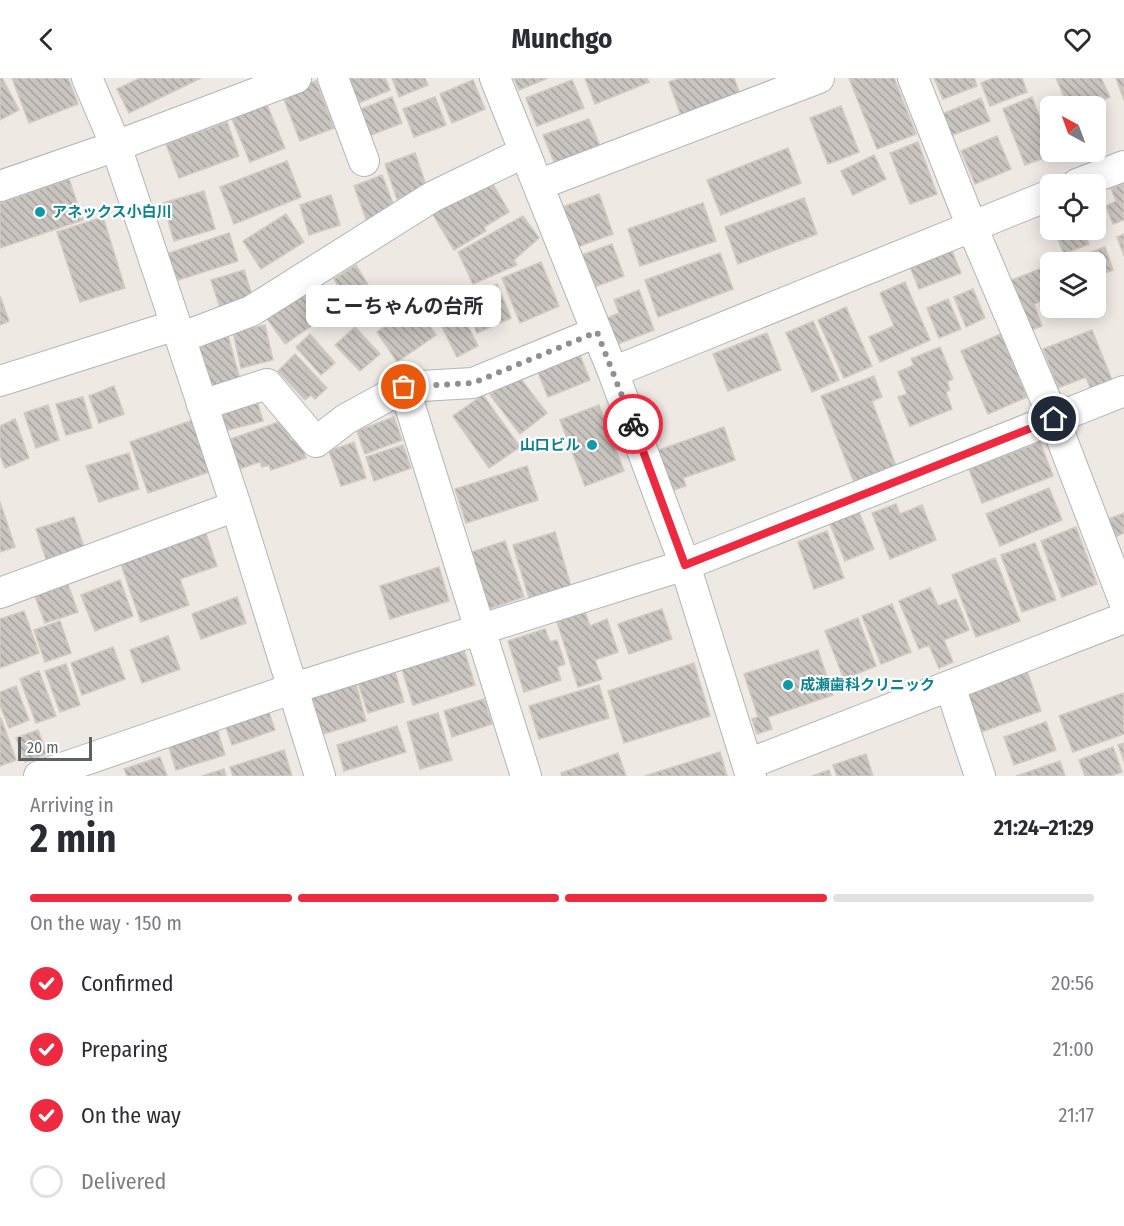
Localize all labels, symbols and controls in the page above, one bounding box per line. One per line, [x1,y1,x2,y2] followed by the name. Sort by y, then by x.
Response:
[30,23,63,56] icon: back
[512,23,612,55] text: Munchgo
[1061,23,1094,56] icon: heart
[1040,96,1106,162] north arrow
[1040,96,1106,318] map controls
[1040,174,1106,240] button: locate
[52,203,172,221] place label: アネックス小白川
[33,205,47,219] marker: アネックス小白川
[1040,252,1106,318] button: layers
[306,285,502,327] callout: こーちゃんの台所
[324,294,484,318] text: こーちゃんの台所
[378,361,429,412] pin
[387,370,420,403] icon: bag
[1028,393,1079,444] pin
[603,394,663,454] courier
[1037,402,1070,435] icon: home
[617,408,650,441] icon: bike
[520,436,580,454] place label: 山口ビル
[585,438,599,452] marker: 山口ビル
[800,676,935,694] place label: 成瀬歯科クリニック
[781,678,795,692] marker: 成瀬歯科クリニック
[18,734,92,762] scale bar
[27,738,58,757] text: 20 m
[30,793,114,817] text: Arriving in
[994,814,1094,841] text: 21:24–21:29
[30,816,116,862] text: 2 min
[30,911,182,935] text: On the way · 150 m
[30,967,63,1000] icon: check
[81,970,174,997] text: Confirmed
[1051,971,1094,995] text: 20:56
[30,1033,63,1066] icon: check
[81,1036,167,1063] text: Preparing
[1053,1037,1094,1061] text: 21:00
[30,1099,63,1132] icon: check
[81,1102,181,1129] text: On the way
[1059,1103,1094,1127] text: 21:17
[81,1168,166,1195] text: Delivered

